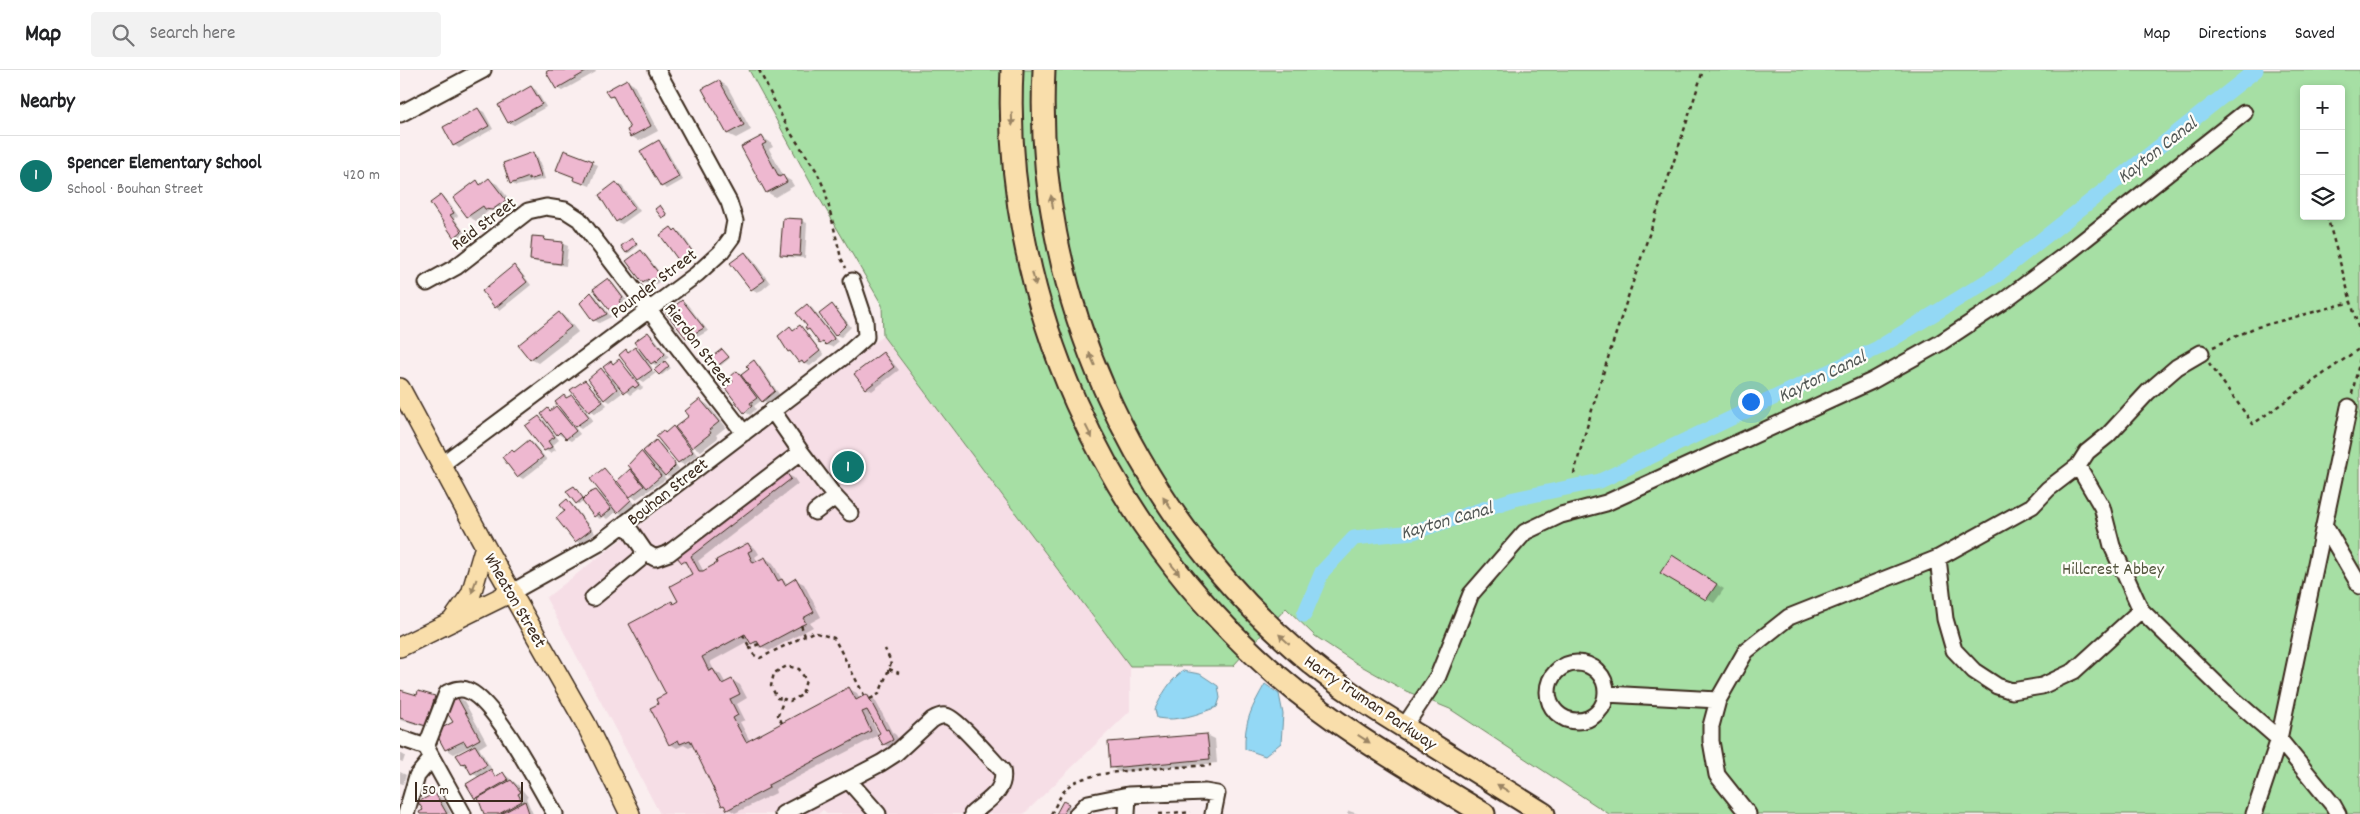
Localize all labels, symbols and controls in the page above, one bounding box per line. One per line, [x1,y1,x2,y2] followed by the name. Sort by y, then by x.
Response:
[91,12,441,57] search box
[25,18,61,52] text: Map
[109,21,137,49] icon: search
[149,21,235,48] text: Search here
[2143,22,2170,47] text: Map
[2198,22,2267,47] text: Directions
[2295,22,2335,47] text: Saved
[2300,85,2345,220] map controls
[2300,85,2345,130] button: +
[20,88,75,118] text: Nearby
[1008,111,1016,127] one-way arrow
[2113,111,2205,191] water label: Kayton Canal
[2300,130,2345,175] button: −
[67,151,262,178] text: Spencer Elementary School
[34,164,38,187] text: 1
[343,164,380,187] text: 420 m
[2300,175,2345,220] button: layers
[67,178,203,201] text: School · Bouhan Street
[447,192,523,258] street label: Reid Street
[1047,194,1055,210] one-way arrow
[606,244,703,326] street label: Pounder Street
[1030,272,1038,287] one-way arrow
[657,298,737,393] street label: Rierdon Street
[1774,345,1872,411] water label: Kayton Canal
[1087,352,1095,366] one-way arrow
[1738,389,1764,415] your location
[1085,424,1093,439] one-way arrow
[832,448,864,486] pin: 1
[623,453,715,533] street label: Bouhan Street
[1162,496,1172,510] one-way arrow
[1398,496,1498,548] water label: Kayton Canal
[477,549,551,654] street label: Wheaton Street
[2062,558,2165,583] park label: Hillcrest Abbey
[1170,562,1181,575] one-way arrow
[470,579,478,594] one-way arrow
[1278,633,1290,645] one-way arrow
[1298,650,1442,758] street label: Harry Truman Parkway
[1357,734,1370,744] one-way arrow
[415,779,522,802] scale bar
[422,781,449,801] text: 50 m
[1496,784,1509,793] one-way arrow

